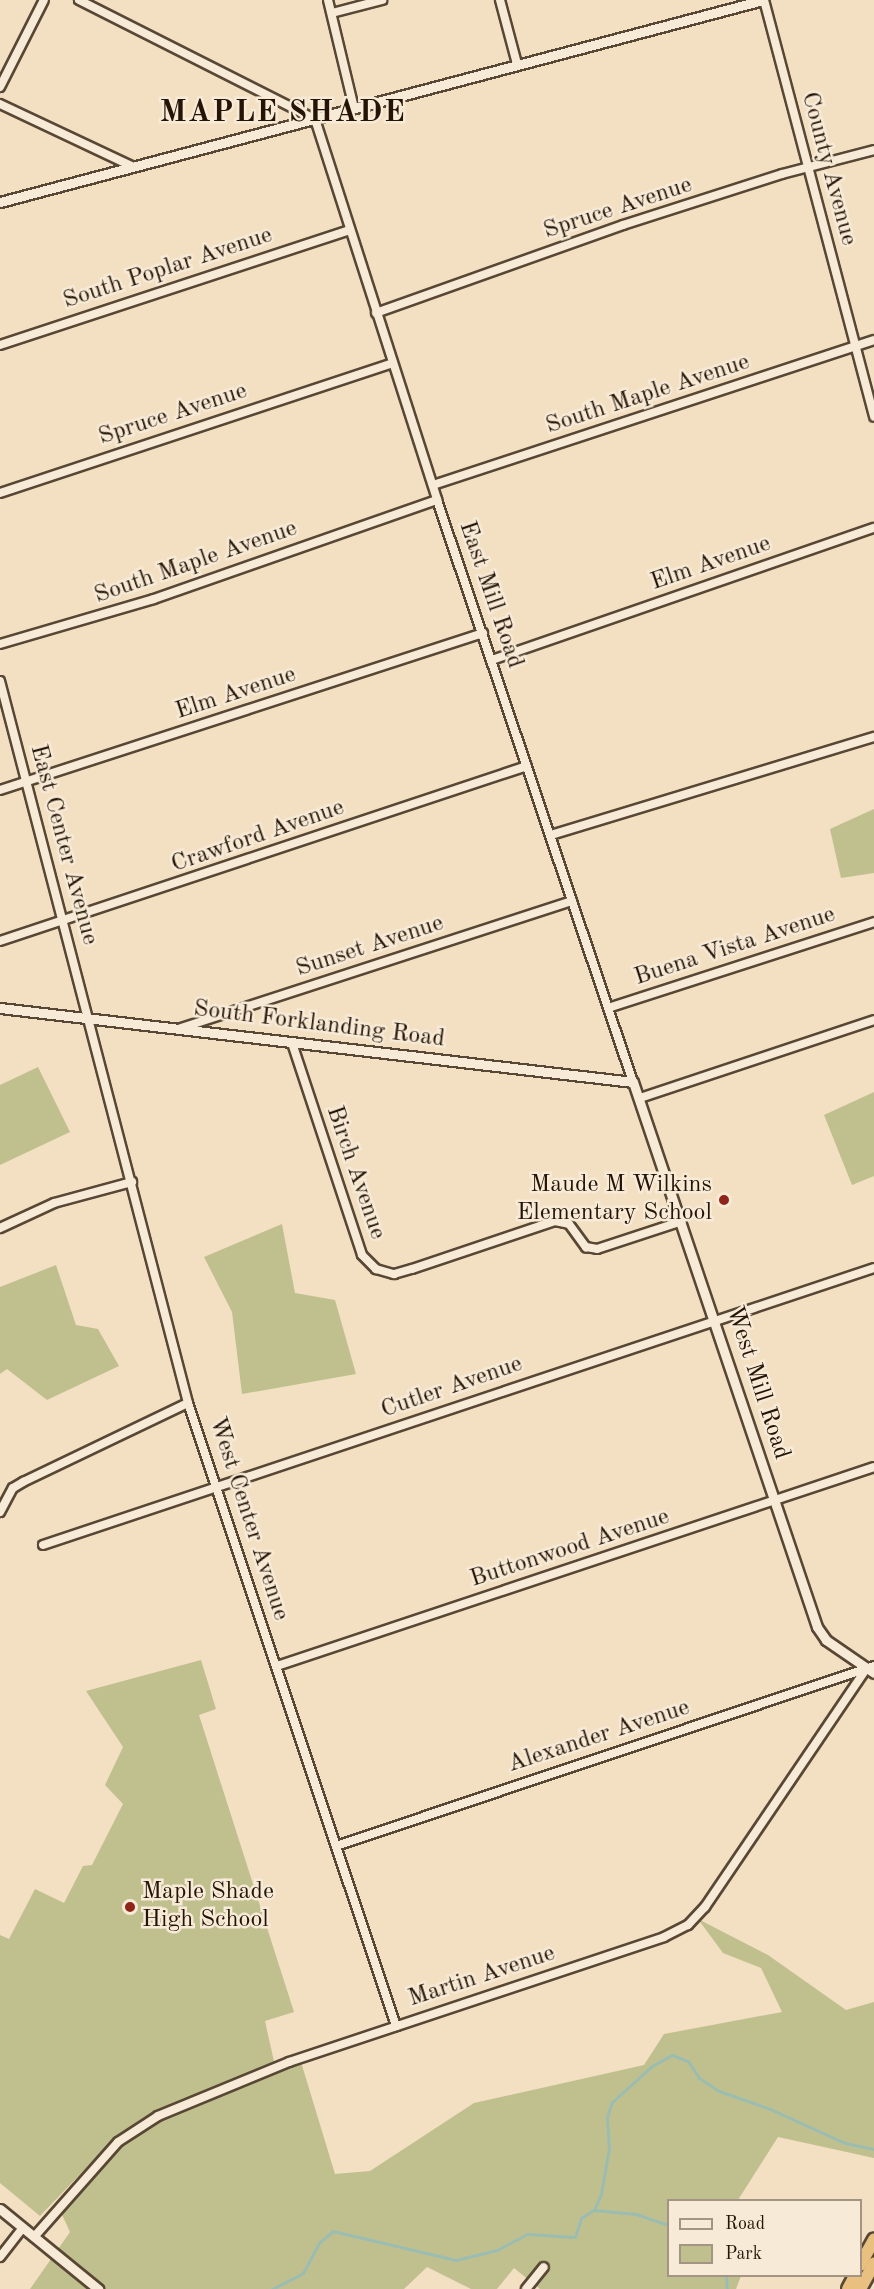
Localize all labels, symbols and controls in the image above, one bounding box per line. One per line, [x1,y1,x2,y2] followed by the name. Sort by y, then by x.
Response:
[794,89,862,249] street label: County Avenue
[160,95,406,131] district label: MAPLE SHADE
[540,171,696,247] street label: Spruce Avenue
[60,222,276,316] street label: South Poplar Avenue
[542,348,754,442] street label: South Maple Avenue
[95,377,251,453] street label: Spruce Avenue
[91,515,301,611] street label: South Maple Avenue
[451,518,529,672] street label: East Mill Road
[647,530,775,598] street label: Elm Avenue
[172,661,300,727] street label: Elm Avenue
[22,742,104,948] street label: East Center Avenue
[168,794,348,880] street label: Crawford Avenue
[631,901,839,993] street label: Buena Vista Avenue
[293,910,447,984] street label: Sunset Avenue
[192,995,446,1055] street label: South Forklanding Road
[319,1102,391,1244] street label: Birch Avenue
[517,1172,712,1228] place label: Maude M Wilkins Elementary School
[717,1193,731,1207] marker: Maude M Wilkins Elementary School
[719,1303,795,1463] street label: West Mill Road
[378,1350,526,1426] street label: Cutler Avenue
[202,1414,294,1624] street label: West Center Avenue
[467,1503,673,1595] street label: Buttonwood Avenue
[504,1694,694,1780] street label: Alexander Avenue
[142,1879,274,1935] place label: Maple Shade High School
[123,1900,137,1914] marker: Maple Shade High School
[405,1940,559,2014] street label: Martin Avenue
[667,2199,862,2277] legend
[725,2215,765,2233] text: Road
[725,2245,762,2263] text: Park

